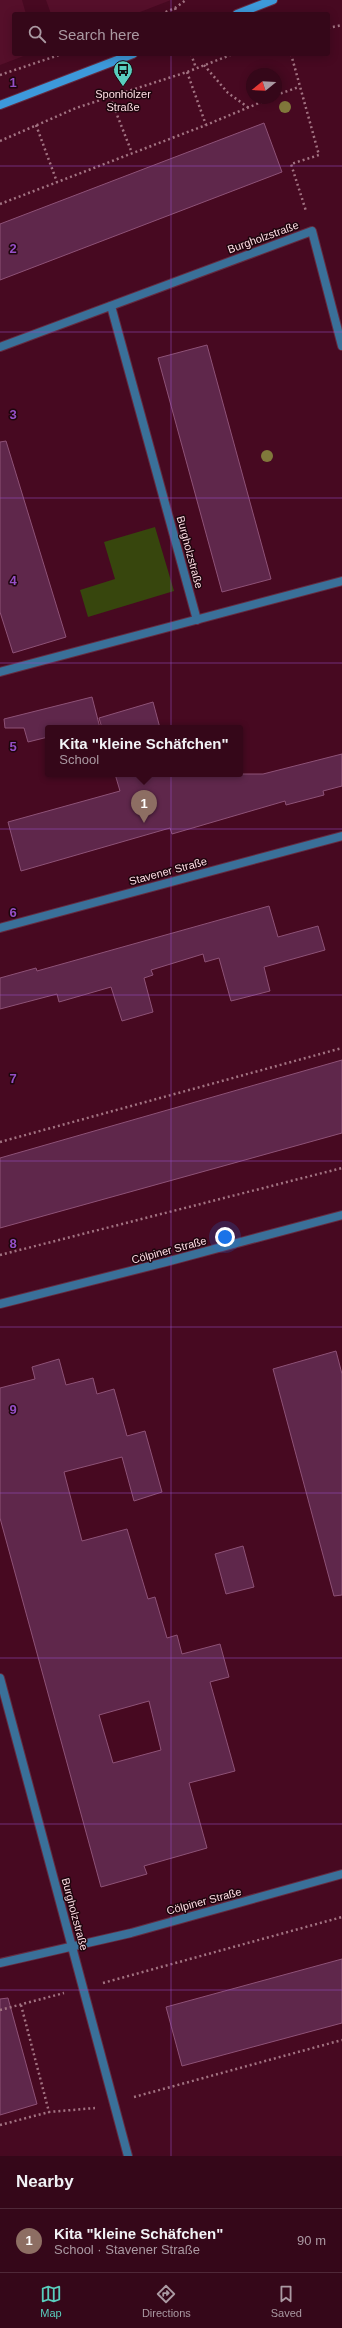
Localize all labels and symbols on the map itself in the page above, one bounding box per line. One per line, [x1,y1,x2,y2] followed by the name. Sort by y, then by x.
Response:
[112,59,134,87] bus stop icon: Sponholzer Straße
[246,68,282,104] north arrow
[9,75,17,90] text: 1
[95,88,151,113] place label: Sponholzer Straße
[226,219,300,255] street label: Burgholzstraße
[9,241,17,256] text: 2
[9,407,17,422] text: 3
[175,514,205,590] street label: Burgholzstraße
[9,573,17,588] text: 4
[9,739,17,754] text: 5
[131,790,157,823] pin: 1
[128,855,208,887] street label: Stavener Straße
[9,905,17,920] text: 6
[9,1071,17,1086] text: 7
[215,1227,235,1247] your location
[130,1234,208,1266] street label: Cölpiner Straße
[9,1236,17,1251] text: 8
[9,1402,17,1417] text: 9
[60,1876,90,1952] street label: Burgholzstraße
[165,1885,243,1917] street label: Cölpiner Straße

